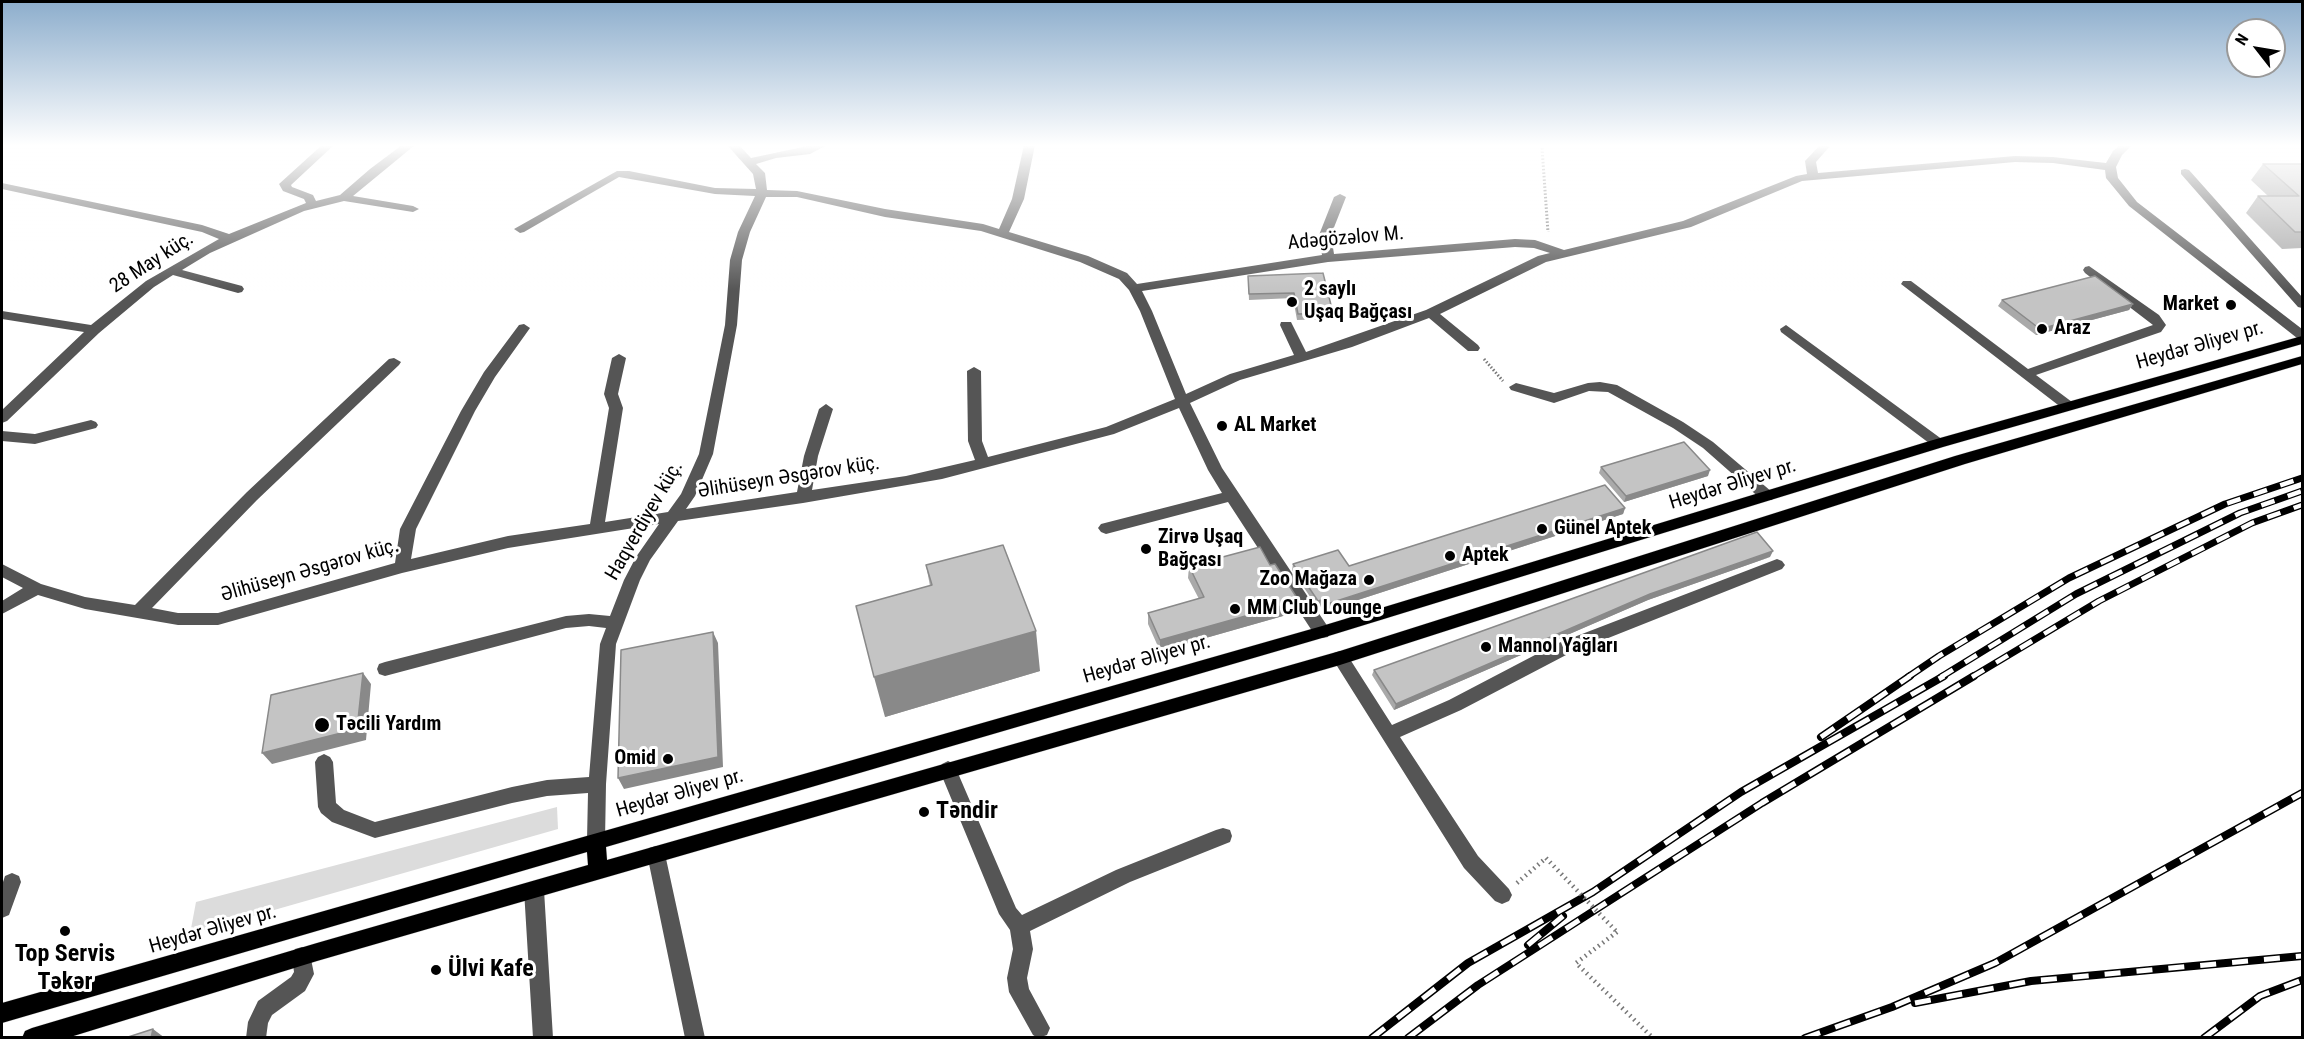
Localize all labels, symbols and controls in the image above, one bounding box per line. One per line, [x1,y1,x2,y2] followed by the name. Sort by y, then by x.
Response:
[2226,18,2286,78] north arrow
[2231,30,2253,49] text: N
[1287,222,1405,256] street label: Adəgözəlov M.
[106,227,198,299] street label: 28 May küç.
[1304,278,1412,325] place label: 2 saylı Uşaq Bağçası
[2163,293,2219,317] place label: Market
[1285,295,1299,309] marker: 2 saylı Uşaq Bağçası
[2224,298,2238,312] marker: Market
[2133,316,2267,376] street label: Heydər Əliyev pr.
[2054,317,2091,341] place label: Araz
[2035,322,2049,336] marker: Araz
[1234,414,1316,438] place label: AL Market
[1215,419,1229,433] marker: AL Market
[696,452,882,504] street label: Əlihüseyn Əsgərov küç.
[1667,454,1799,516] street label: Heydər Əliyev pr.
[601,457,689,585] street label: Haqverdiyev küç.
[1554,517,1651,541] place label: Günel Aptek
[1535,522,1549,536] marker: Günel Aptek
[1158,526,1243,573] place label: Zirvə Uşaq Bağçası
[218,534,402,608] street label: Əlihüseyn Əsgərov küç.
[1139,542,1153,556] marker: Zirvə Uşaq Bağçası
[1462,544,1509,568] place label: Aptek
[1443,549,1457,563] marker: Aptek
[1260,568,1357,592] place label: Zoo Mağaza
[1362,573,1376,587] marker: Zoo Mağaza
[1247,597,1382,621] place label: MM Club Lounge
[1228,602,1242,616] marker: MM Club Lounge
[1080,630,1214,690] street label: Heydər Əliyev pr.
[1498,635,1618,659] place label: Mannol Yağları
[1479,640,1493,654] marker: Mannol Yağları
[336,713,441,737] place label: Təcili Yardım
[313,716,331,734] marker: Təcili Yardım
[614,747,656,771] place label: Omid
[661,752,675,766] marker: Omid
[613,764,747,824] street label: Heydər Əliyev pr.
[936,798,998,826] place label: Təndir
[917,805,931,819] marker: Təndir
[146,900,280,960] street label: Heydər Əliyev pr.
[58,924,72,938] marker: Top Servis Təkər
[15,941,115,997] place label: Top Servis Təkər
[448,956,534,984] place label: Ülvi Kafe
[429,963,443,977] marker: Ülvi Kafe

